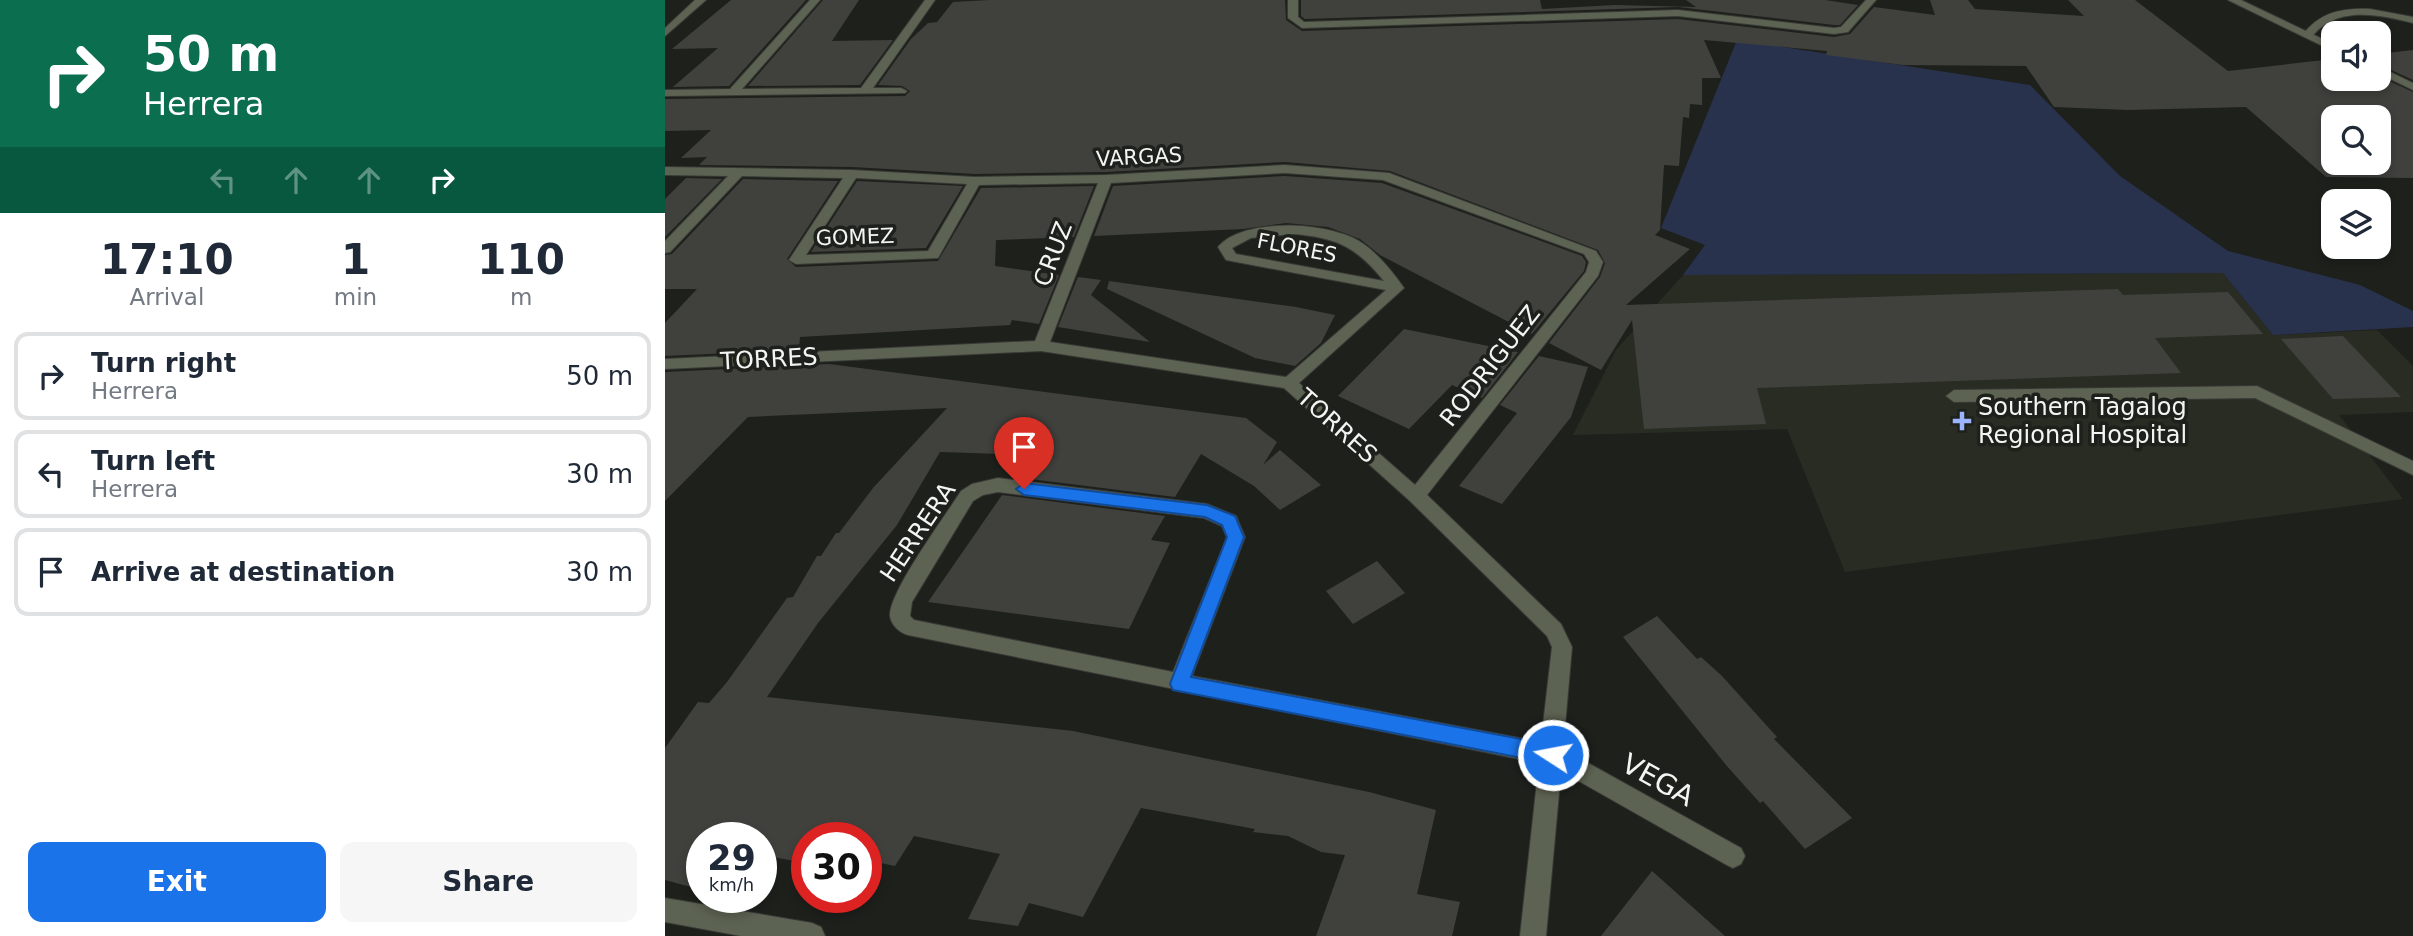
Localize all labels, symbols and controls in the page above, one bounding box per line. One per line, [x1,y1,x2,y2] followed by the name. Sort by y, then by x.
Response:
[2321,21,2391,259] map controls
[2321,21,2391,91] button: sound
[143,26,279,83] text: 50 m
[28,28,119,119] icon: right
[143,85,264,123] text: Herrera
[2321,105,2391,175] button: search
[1095,143,1183,171] street label: VARGAS
[204,161,242,199] icon: left
[277,161,315,199] icon: ahead
[350,161,388,199] icon: ahead
[423,161,461,199] icon: right
[2321,189,2391,259] button: layers
[1028,218,1078,290] street label: CRUZ
[815,224,895,250] street label: GOMEZ
[1255,229,1339,267] street label: FLORES
[100,235,234,284] text: 17:10
[341,235,370,284] text: 1
[477,235,565,284] text: 110
[130,284,204,310] text: Arrival
[334,284,377,310] text: min
[510,284,532,310] text: m
[1434,300,1546,432] street label: RODRIGUEZ
[719,342,818,376] street label: TORRES
[91,348,236,378] text: Turn right
[32,357,70,395] icon: right
[566,361,633,391] text: 50 m
[91,378,178,404] text: Herrera
[1291,382,1383,469] street label: TORRES
[1978,393,2187,449] place label: Southern Tagalog Regional Hospital
[1952,411,1972,431] marker: Southern Tagalog Regional Hospital
[994,417,1054,489] pin
[1005,428,1043,466] icon: arrive
[91,446,215,476] text: Turn left
[32,455,70,493] icon: left
[566,459,633,489] text: 30 m
[91,476,178,502] text: Herrera
[875,477,962,587] street label: HERRERA
[32,553,70,591] icon: arrive
[91,557,395,587] text: Arrive at destination
[566,557,633,587] text: 30 m
[1516,718,1590,792] position arrow
[1616,747,1700,813] street label: VEGA
[791,822,882,913] speed limit sign: 30
[707,838,756,878] text: 29
[28,842,326,922] button: Exit
[340,842,637,922] button: Share
[709,874,754,895] text: km/h

